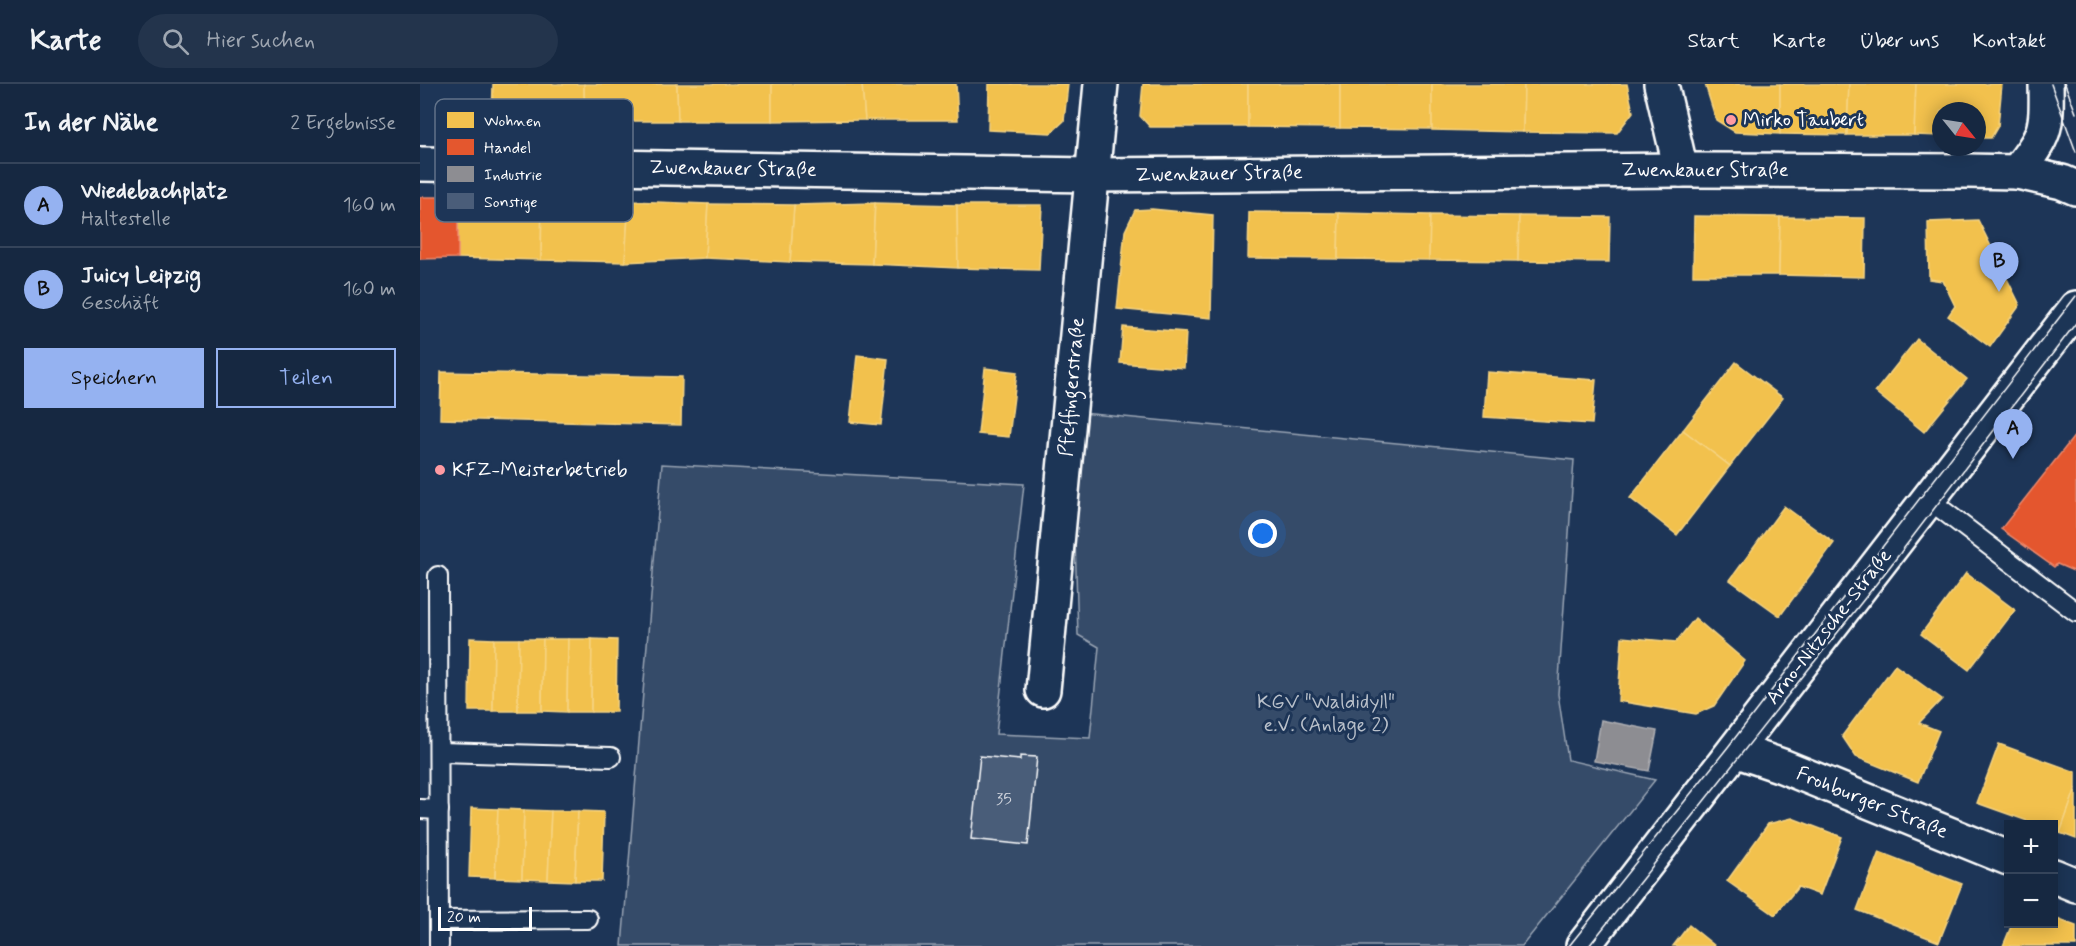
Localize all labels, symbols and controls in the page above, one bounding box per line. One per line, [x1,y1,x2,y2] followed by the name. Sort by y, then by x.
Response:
[138,14,558,68] search box
[30,23,102,60] text: Karte
[159,25,192,58] icon: search
[207,27,315,55] text: Hier suchen
[1688,27,1740,55] text: Start
[1773,27,1826,55] text: Karte
[1859,27,1939,55] text: Über uns
[1972,27,2046,55] text: Kontakt
[435,99,633,222] legend
[1932,102,1986,156] north arrow
[24,106,158,140] text: In der Nähe
[1743,107,1864,134] place label: Mirko Taubert
[290,110,396,137] text: 2 Ergebnisse
[484,111,541,132] text: Wohnen
[1724,113,1738,127] marker: Mirko Taubert
[484,138,531,159] text: Handel
[649,154,817,184] street label: Zwenkauer Straße
[1621,157,1789,184] street label: Zwenkauer Straße
[1135,159,1303,189] street label: Zwenkauer Straße
[484,165,542,186] text: Industrie
[81,178,228,206] text: Wiedebachplatz
[37,192,50,219] text: A
[343,192,396,219] text: 160 m
[484,192,538,213] text: Sonstige
[81,206,171,233] text: Haltestelle
[1980,242,2018,292] pin: B
[81,262,201,290] text: Juicy Leipzig
[37,276,50,303] text: B
[343,276,396,303] text: 160 m
[81,290,159,317] text: Geschäft
[1052,316,1094,458] street label: Pfeffingerstraße
[24,348,204,408] button: Speichern
[216,348,396,408] button: Teilen
[1994,410,2032,459] pin: A
[452,457,628,484] place label: KFZ-Meisterbetrieb
[433,463,447,477] marker: KFZ-Meisterbetrieb
[1248,519,1277,548] your location
[1760,544,1898,710] street label: Arno-Nitzsche-Straße
[1257,689,1395,740] park label: KGV "Waldidyll" e.V. (Anlage 2)
[1792,760,1952,846] street label: Frohburger Straße
[996,789,1012,810] house number: 35
[2004,820,2058,928] map controls
[2004,820,2058,874] button: +
[2004,874,2058,928] button: −
[438,904,532,932] scale bar
[447,907,481,928] text: 20 m

